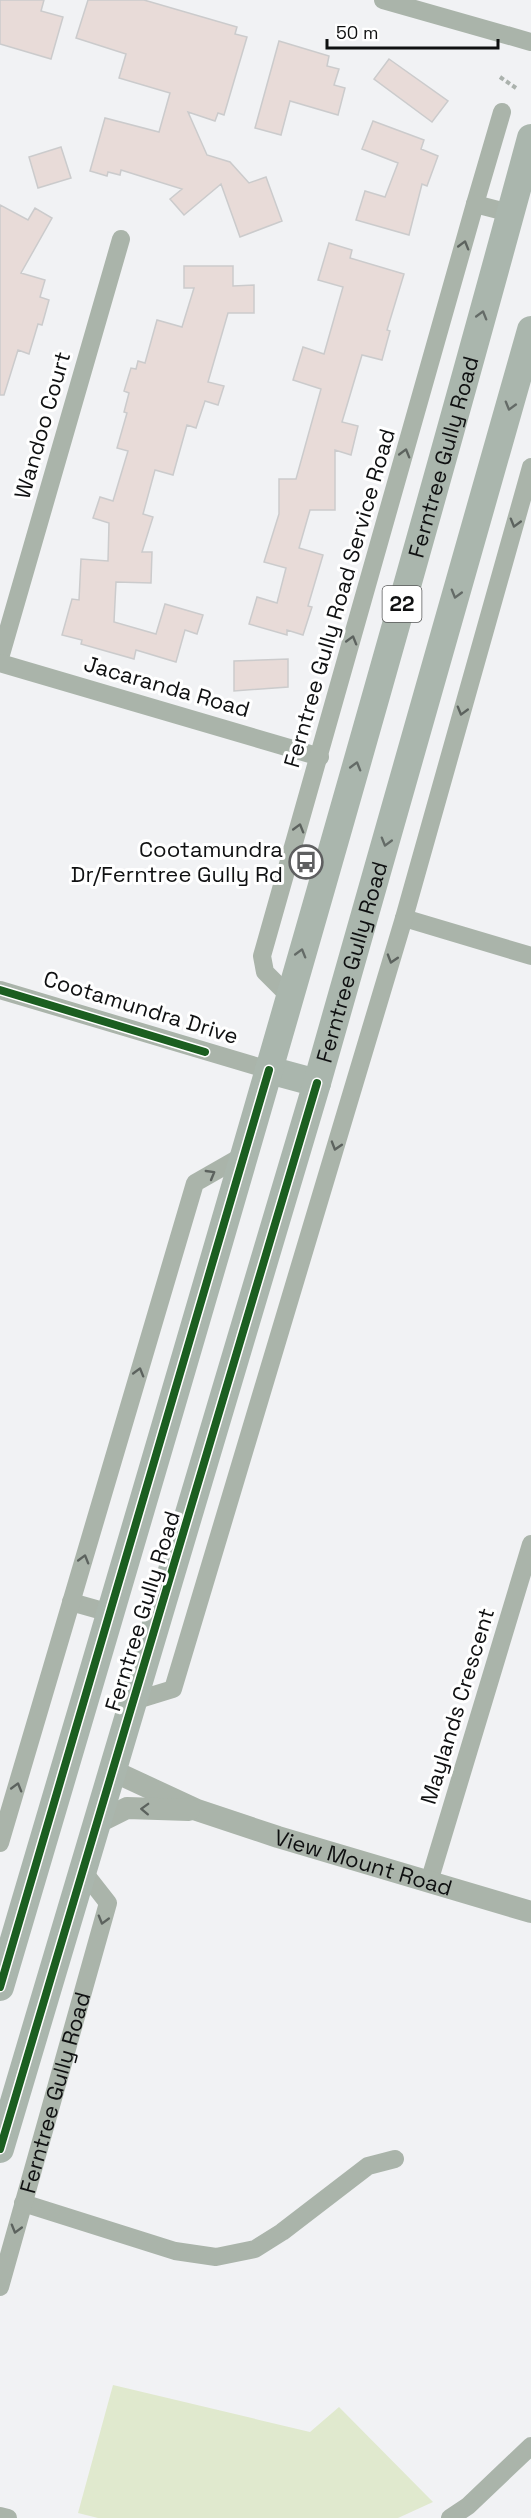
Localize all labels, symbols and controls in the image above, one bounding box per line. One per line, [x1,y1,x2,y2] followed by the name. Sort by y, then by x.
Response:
[327,12,498,50] scale bar
[336,21,378,44] text: 50 m
[457,240,469,251] one-way arrow
[475,310,487,321] one-way arrow
[8,348,76,502] street label: Wandoo Court
[402,353,484,561] street label: Ferntree Gully Road
[504,401,517,411] one-way arrow
[277,425,401,771] street label: Ferntree Gully Road Service Road
[398,448,410,458] one-way arrow
[510,517,522,528] one-way arrow
[382,586,422,622] road number: 22
[451,588,463,599] one-way arrow
[345,635,358,645] one-way arrow
[81,649,253,723] street label: Jacaranda Road
[457,706,470,716] one-way arrow
[348,761,361,771] one-way arrow
[292,823,304,834] one-way arrow
[71,835,283,888] place label: Cootamundra Dr/Ferntree Gully Rd
[381,836,393,847] one-way arrow
[288,844,324,880] bus stop icon: Cootamundra Dr/Ferntree Gully Rd
[310,858,393,1066] street label: Ferntree Gully Road
[294,948,307,958] one-way arrow
[387,953,399,964] one-way arrow
[40,964,242,1050] street label: Cootamundra Drive
[331,1140,343,1151] one-way arrow
[205,1170,215,1181] one-way arrow
[132,1367,144,1378] one-way arrow
[98,1508,186,1714] street label: Ferntree Gully Road
[77,1555,89,1565] one-way arrow
[414,1604,500,1808] street label: Maylands Crescent
[10,1782,22,1793] one-way arrow
[141,1803,150,1815] one-way arrow
[271,1823,456,1902] street label: View Mount Road
[98,1914,110,1925] one-way arrow
[13,1989,96,2196] street label: Ferntree Gully Road
[11,2223,23,2234] one-way arrow

